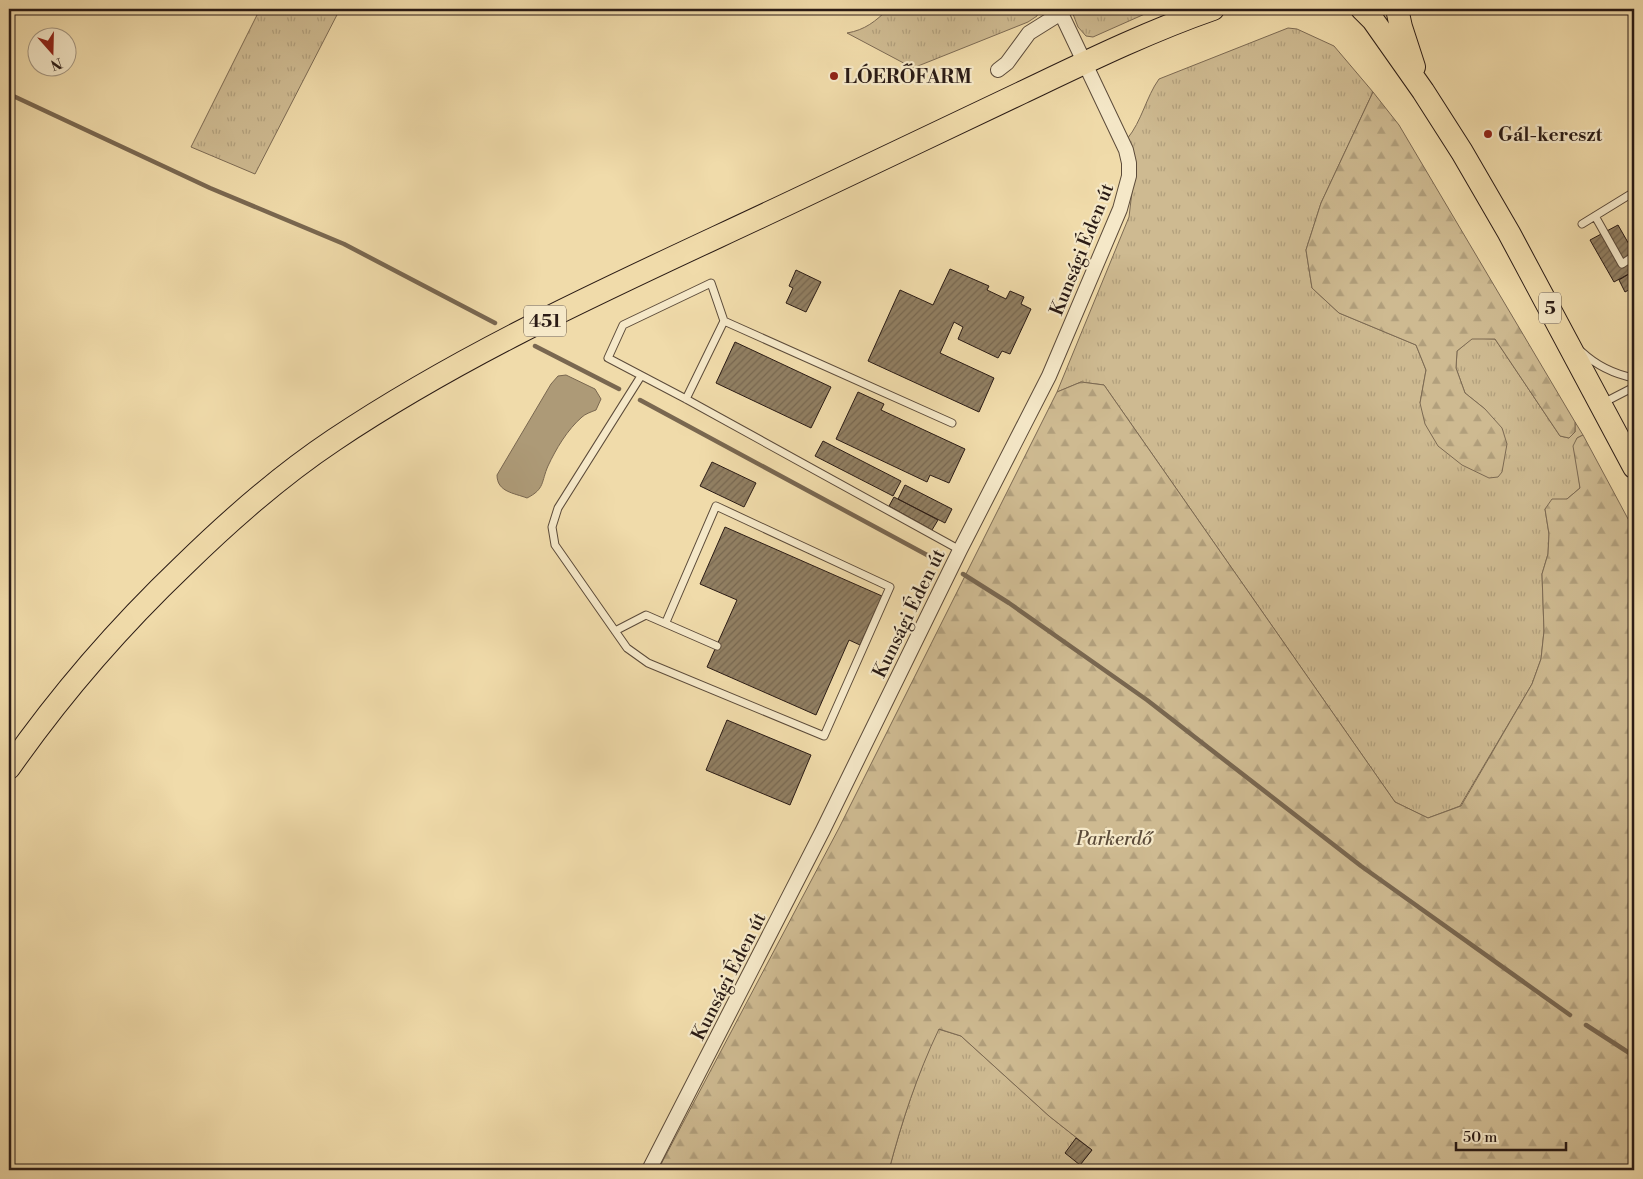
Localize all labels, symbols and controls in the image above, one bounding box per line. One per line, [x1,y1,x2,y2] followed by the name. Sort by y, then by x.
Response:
[28,28,78,78] north arrow
[48,53,64,74] text: N
[844,63,972,89] place label: LÓERŐFARM
[828,70,840,82] marker: LÓERŐFARM
[1498,123,1603,147] place label: Gál-kereszt
[1482,128,1494,140] marker: Gál-kereszt
[1044,179,1119,319] street label: Kunsági Éden út
[1539,292,1561,324] road number: 5
[524,306,566,336] road number: 451
[866,544,951,682] street label: Kunsági Éden út
[1075,827,1154,851] park label: Parkerdő
[685,908,772,1045] street label: Kunsági Éden út
[1456,1119,1566,1151] scale bar
[1463,1128,1497,1147] text: 50 m

